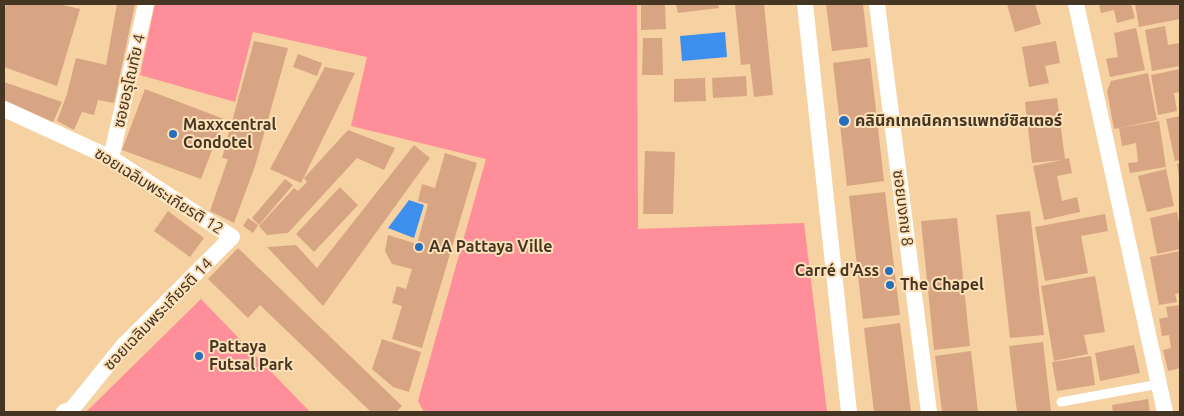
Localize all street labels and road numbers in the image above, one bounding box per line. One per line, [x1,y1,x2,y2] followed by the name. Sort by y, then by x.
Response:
[109,32,149,130] street label: ซอยอรุโณทัย 4
[91,143,227,239] street label: ซอยเฉลิมพระเกียรติ 12
[889,169,917,247] street label: ซอยบงกช 8
[99,254,217,374] street label: ซอยเฉลิมพระเกียรติ 14

